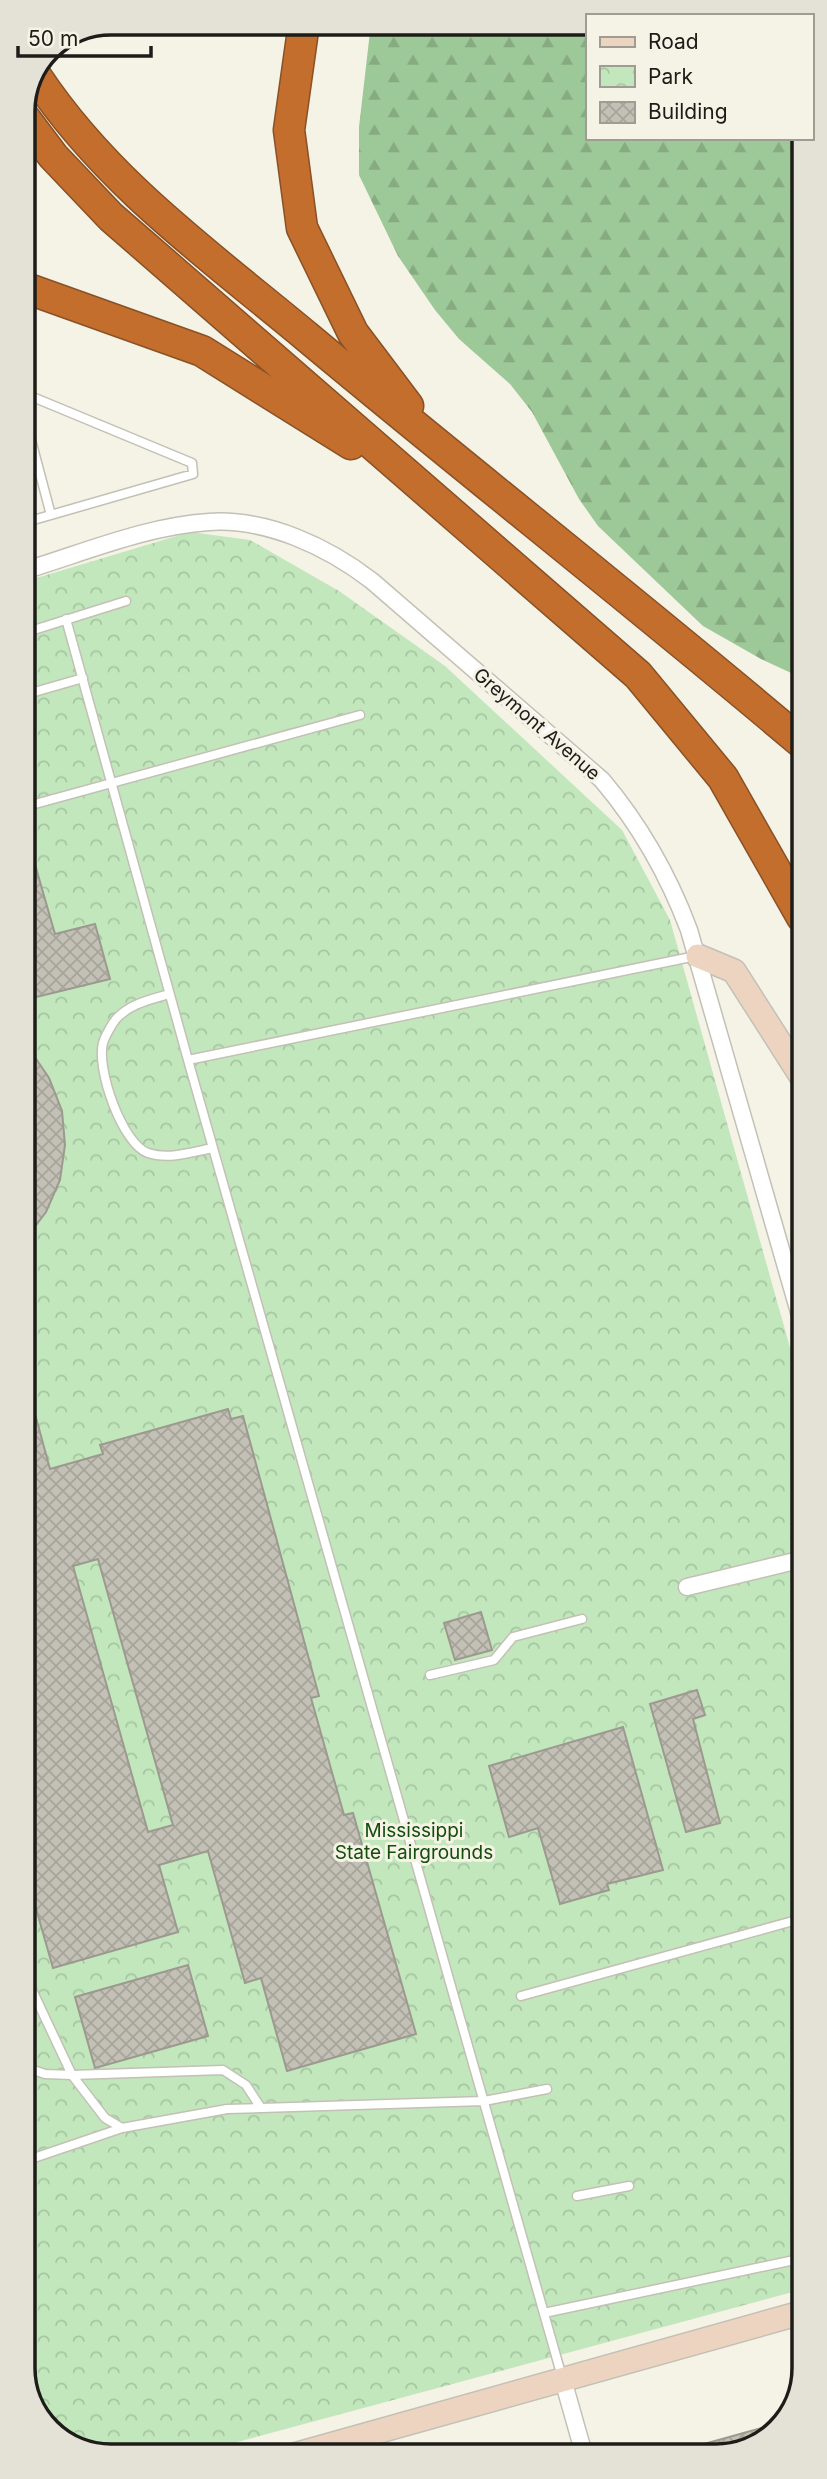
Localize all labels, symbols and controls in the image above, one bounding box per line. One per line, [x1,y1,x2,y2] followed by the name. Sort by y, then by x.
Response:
[18,14,150,58] scale bar
[586,14,813,140] legend
[28,26,78,51] text: 50 m
[648,29,699,54] text: Road
[648,64,693,89] text: Park
[648,99,728,124] text: Building
[469,663,605,785] street label: Greymont Avenue
[335,1819,493,1864] park label: Mississippi State Fairgrounds

